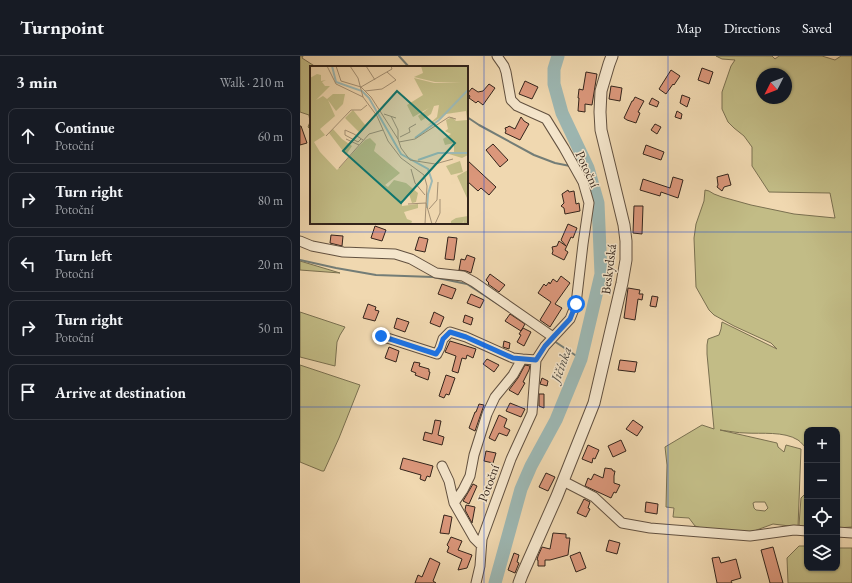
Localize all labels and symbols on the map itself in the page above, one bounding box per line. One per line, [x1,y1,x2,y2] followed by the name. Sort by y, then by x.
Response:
[310,66,468,224] inset map
[756,68,792,104] north arrow
[572,148,604,191] street label: Potoční
[597,242,620,295] street label: Beskydská
[567,295,585,313] route start
[372,327,390,345] route end
[545,344,576,387] water label: Jičínka
[474,461,503,504] street label: Potoční

